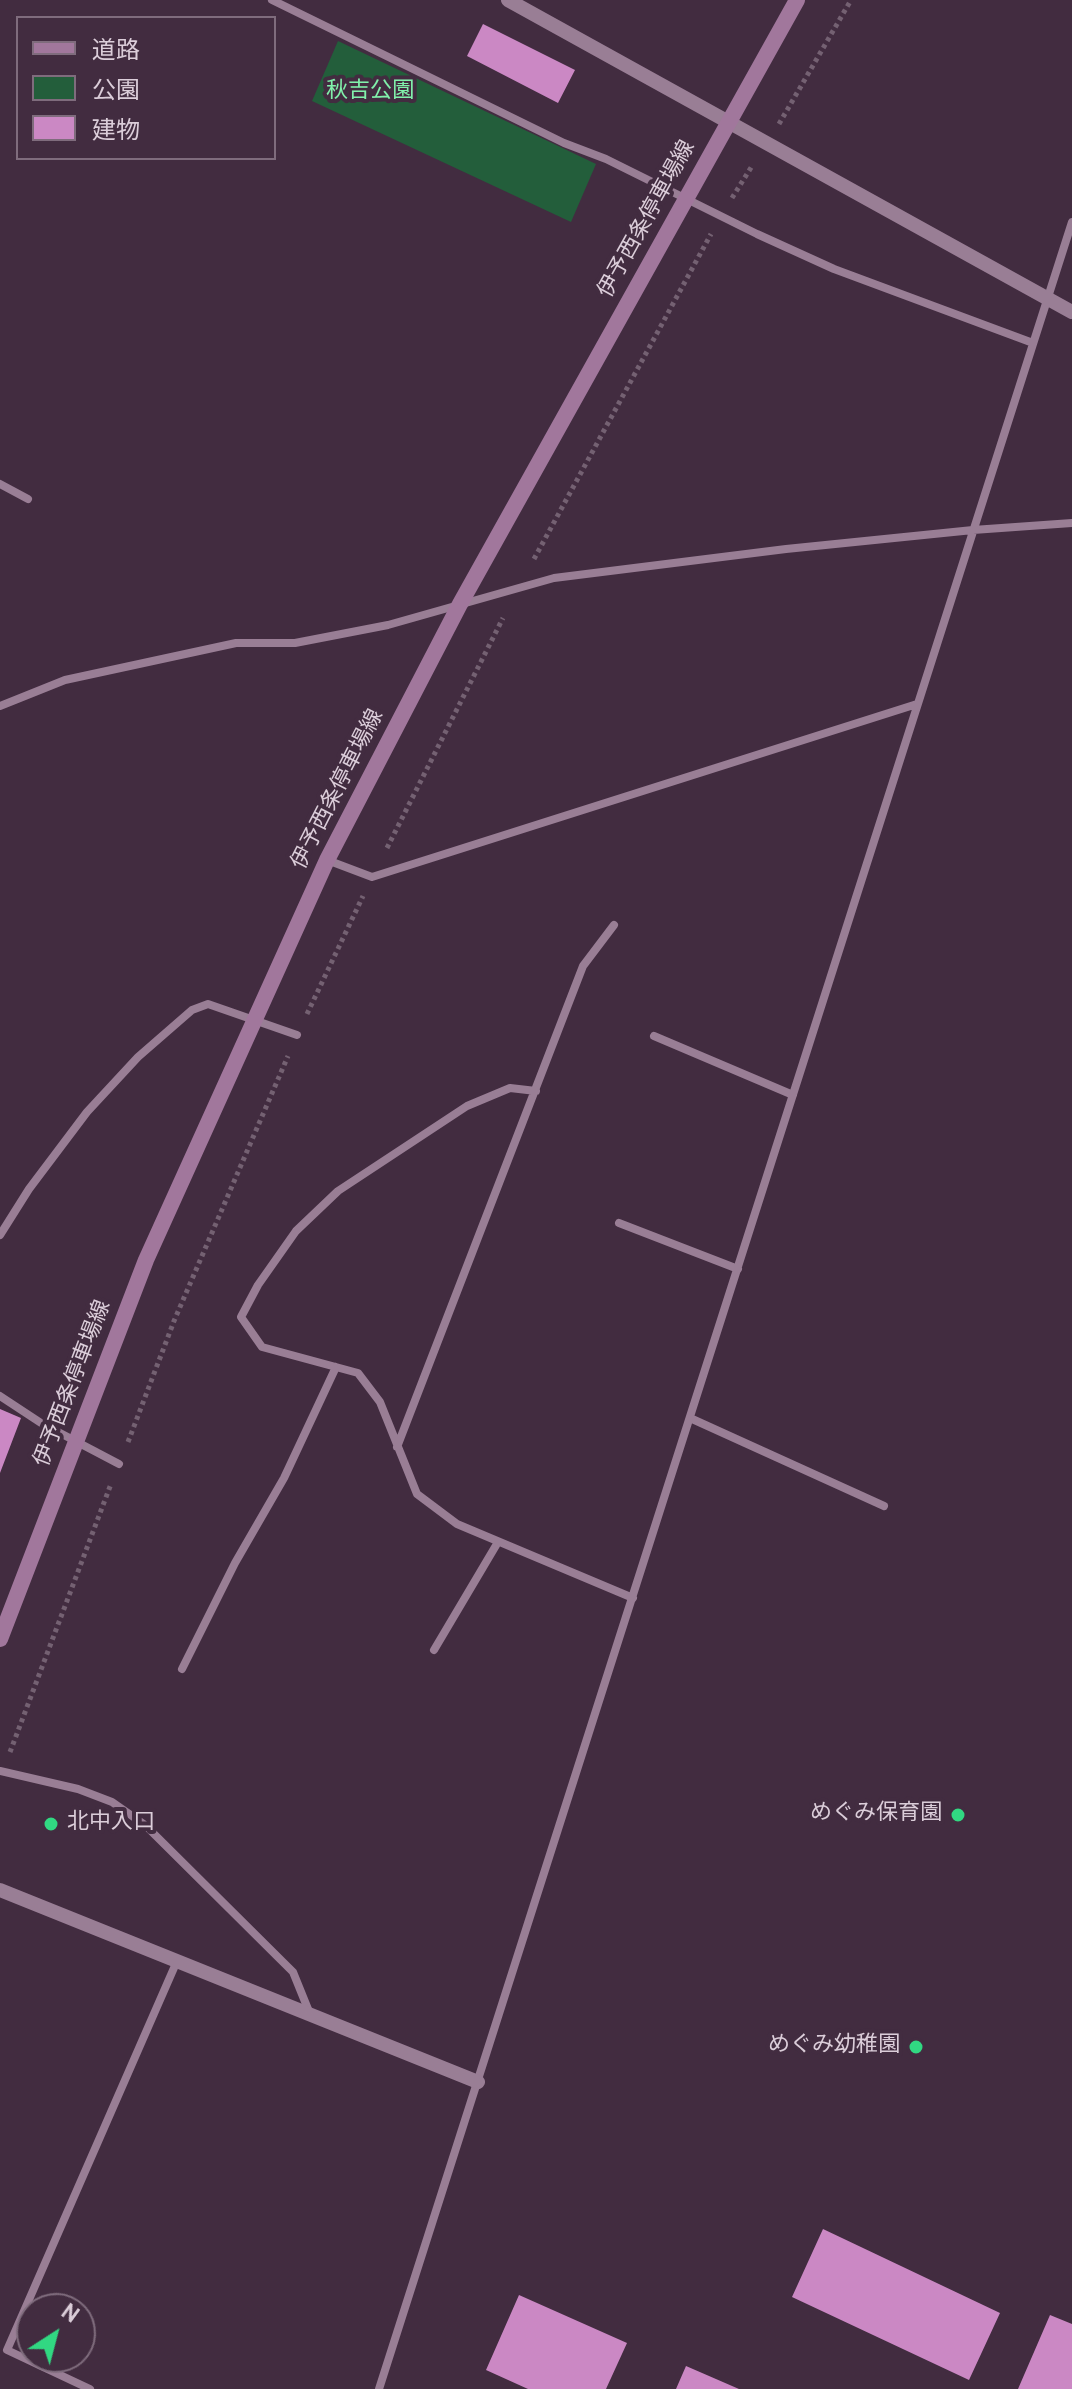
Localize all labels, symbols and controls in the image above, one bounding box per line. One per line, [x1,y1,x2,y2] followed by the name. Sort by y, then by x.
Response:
[16,16,276,160] legend
[92,37,140,67] text: 道路
[92,77,140,107] text: 公園
[326,80,414,106] park label: 秋吉公園
[92,117,140,147] text: 建物
[594,137,702,303] street label: 伊予西条停車場線
[287,706,391,874] street label: 伊予西条停車場線
[30,1297,118,1471] street label: 伊予西条停車場線
[810,1802,942,1828] place label: めぐみ保育園
[949,1806,967,1824] marker: めぐみ保育園
[67,1811,155,1837] place label: 北中入口
[42,1815,60,1833] marker: 北中入口
[768,2034,900,2060] place label: めぐみ幼稚園
[907,2038,925,2056] marker: めぐみ幼稚園
[16,2293,96,2373] north arrow
[55,2299,84,2330] text: N

